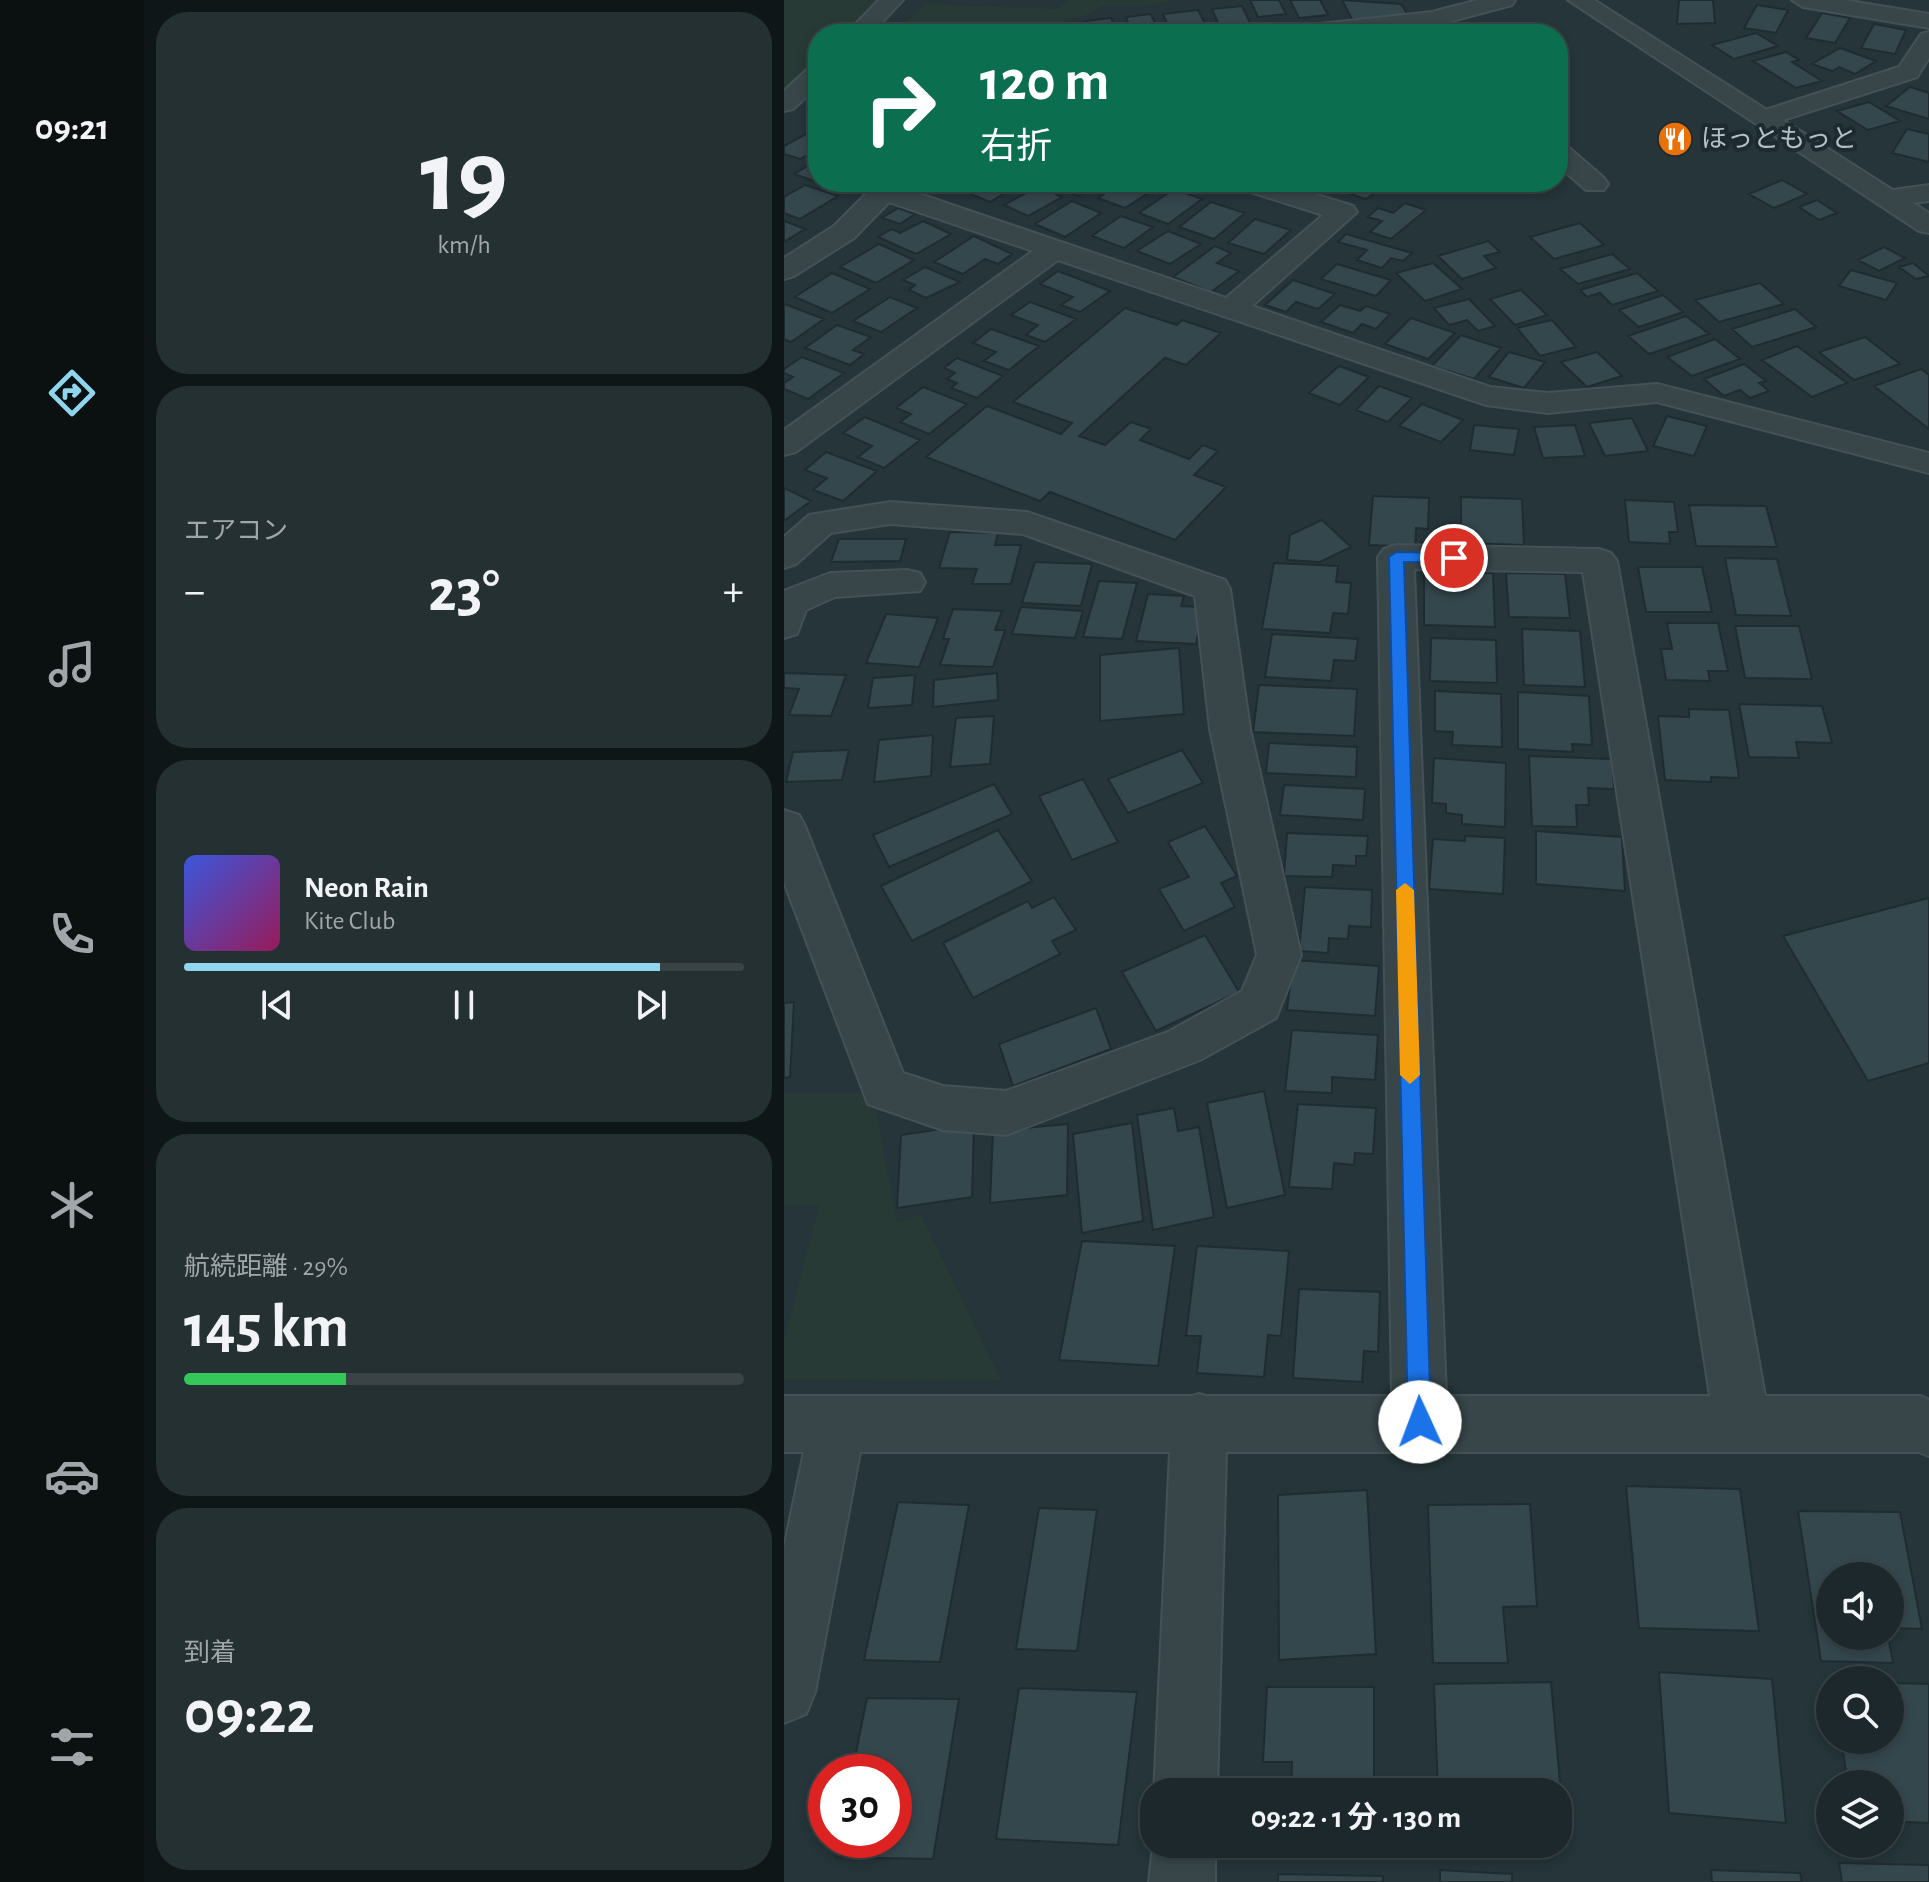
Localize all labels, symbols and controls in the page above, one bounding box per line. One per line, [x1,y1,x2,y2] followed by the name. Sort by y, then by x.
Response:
[980,54,1109,110] text: 120 m
[848,56,952,160] icon: right
[35,110,109,146] text: 09:21
[1656,120,1694,158] restaurant icon: ほっともっと
[420,126,508,230] text: 19
[1701,126,1857,152] place label: ほっともっと
[980,129,1052,165] text: 右折
[437,232,491,258] text: km/h
[44,365,100,421] icon: directions
[184,518,288,544] text: エアコン
[1420,524,1488,592] pin
[1432,536,1476,580] icon: arrive
[428,562,500,622] text: 23°
[184,570,205,614] text: −
[723,570,744,614] text: +
[44,636,100,692] icon: music
[304,873,429,903] text: Neon Rain
[44,906,100,962] icon: phone
[304,908,395,934] text: Kite Club
[255,983,299,1027] icon: previous
[442,983,486,1027] icon: pause
[629,983,673,1027] icon: next
[44,1177,100,1233] icon: climate
[184,1254,348,1280] text: 航続距離 · 29%
[184,1298,349,1358] text: 145 km
[1378,1380,1462,1464] position arrow
[44,1448,100,1504] icon: car
[1816,1562,1904,1858] map controls
[1816,1562,1904,1650] button: sound
[184,1640,236,1666] text: 到着
[1816,1666,1904,1754] button: search
[184,1684,315,1744] text: 09:22
[44,1719,100,1775] icon: filters
[808,1754,912,1858] speed limit sign: 30
[1816,1770,1904,1858] button: layers
[1251,1803,1461,1833] text: 09:22 · 1 分 · 130 m

